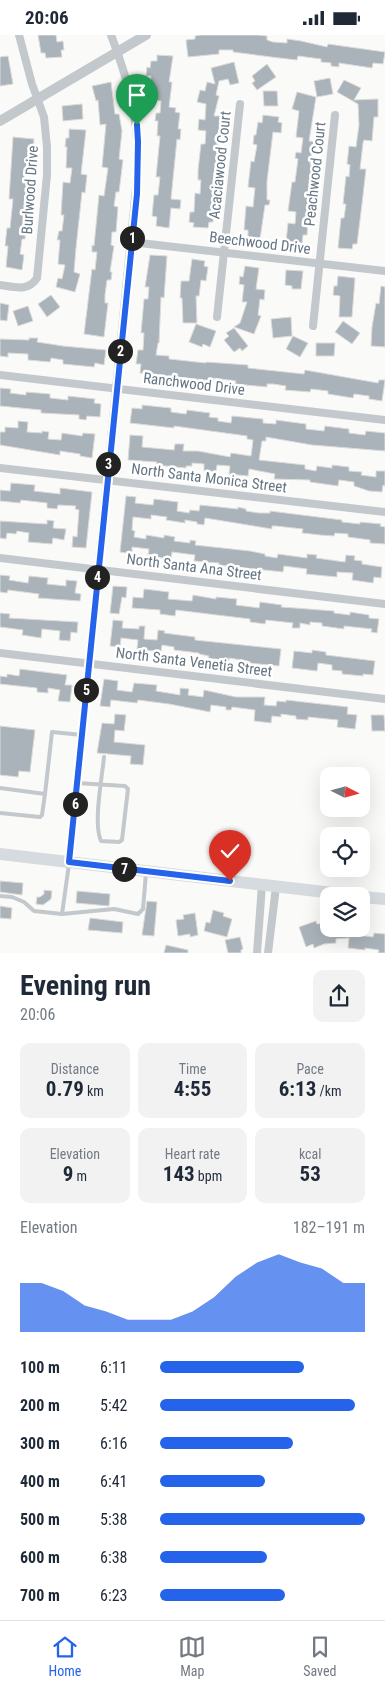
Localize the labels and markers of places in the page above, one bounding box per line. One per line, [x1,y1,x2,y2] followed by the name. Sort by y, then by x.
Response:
[116,74,158,125] pin
[120,225,144,251] pin: 1
[108,339,132,363] pin: 2
[96,451,120,477] pin: 3
[84,565,110,589] pin: 4
[74,677,98,703] pin: 5
[62,791,88,817] pin: 6
[209,830,251,881] pin
[112,857,136,881] pin: 7

